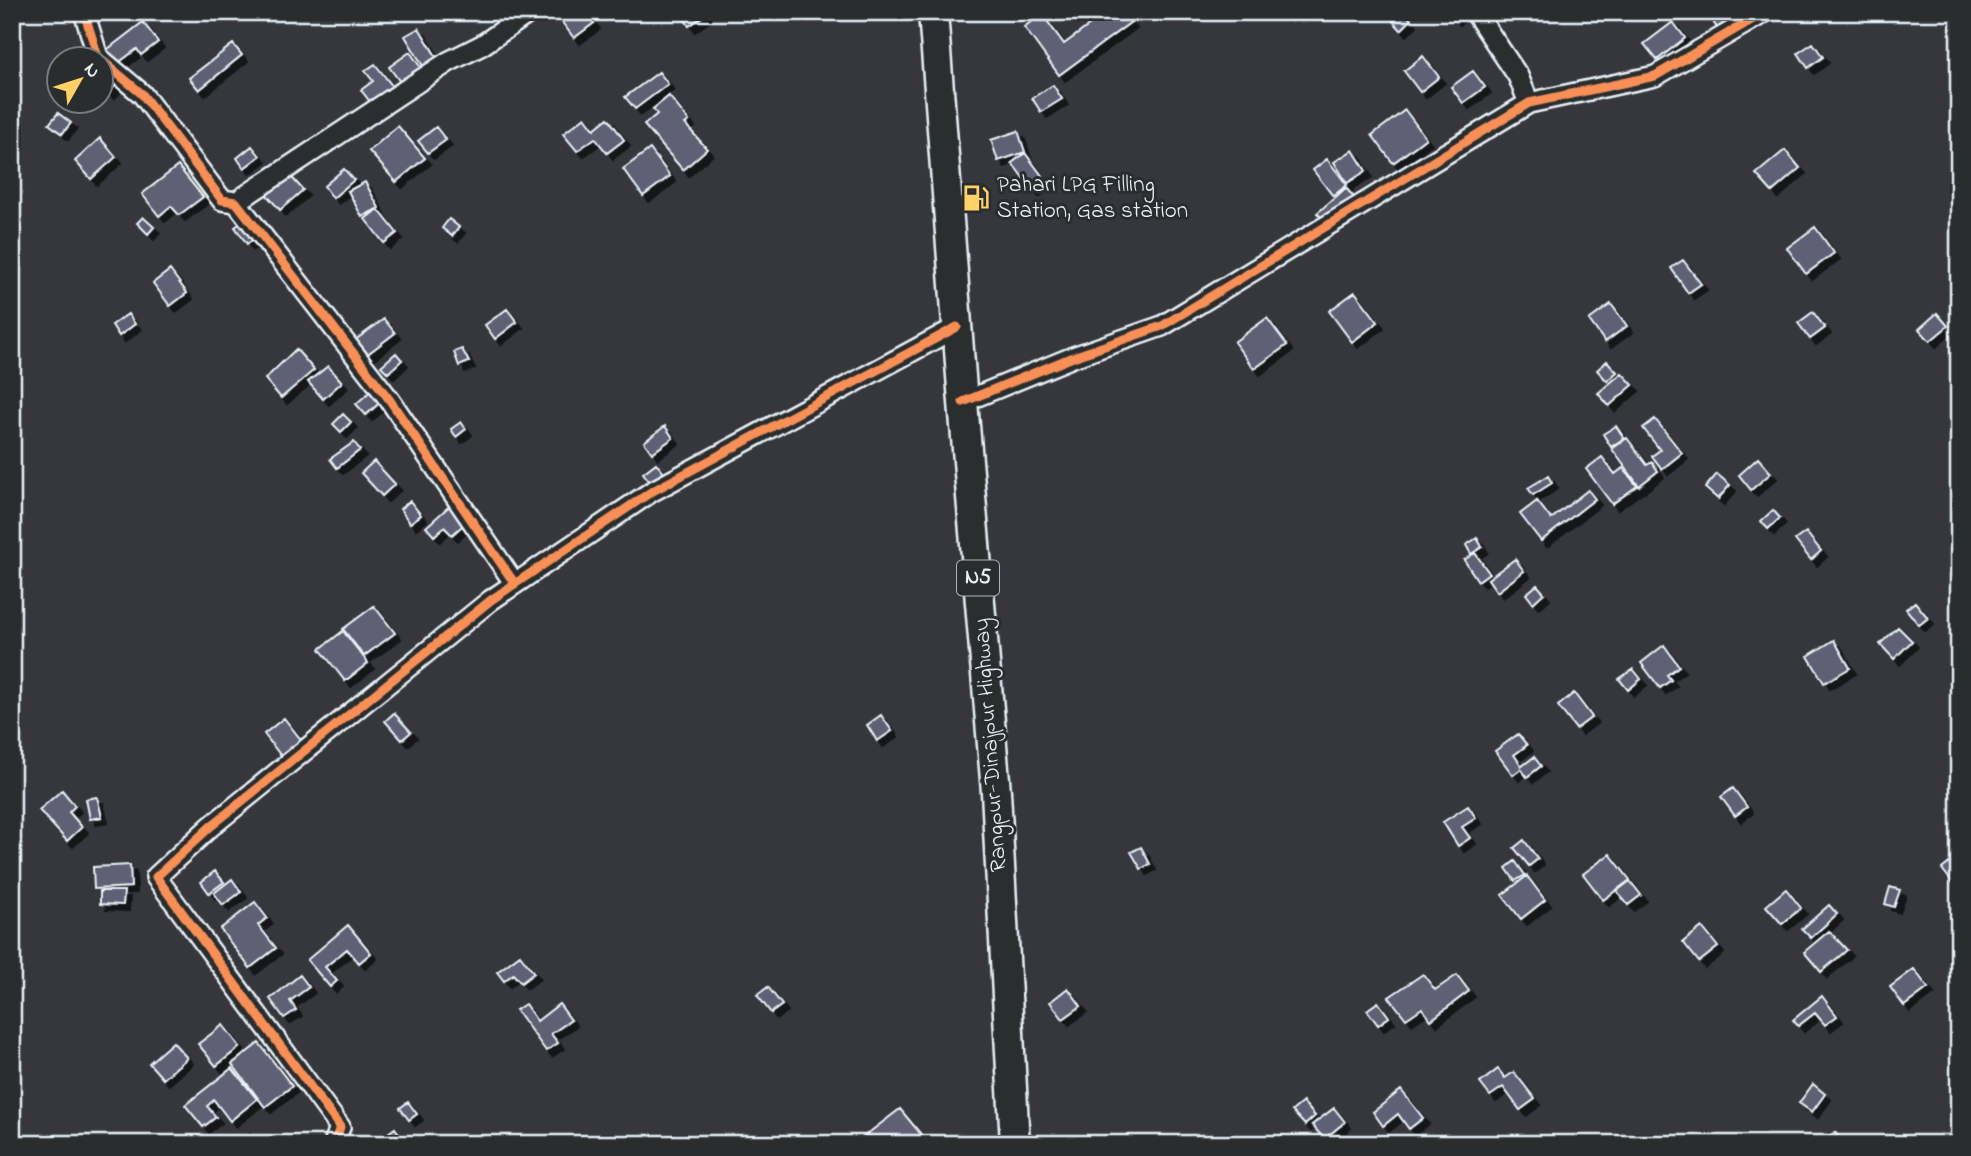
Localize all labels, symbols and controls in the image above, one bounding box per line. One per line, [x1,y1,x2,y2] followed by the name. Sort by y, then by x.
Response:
[46,46,116,116] north arrow
[77,57,106,84] text: N
[997,169,1188,228] place label: Pahari LPG Filling Station, Gas station
[961,183,991,213] fuel station icon: Pahari LPG Filling Station, Gas station
[957,560,999,596] road number: N5
[966,617,1018,873] street label: Rangpur-Dinajpur Highway

